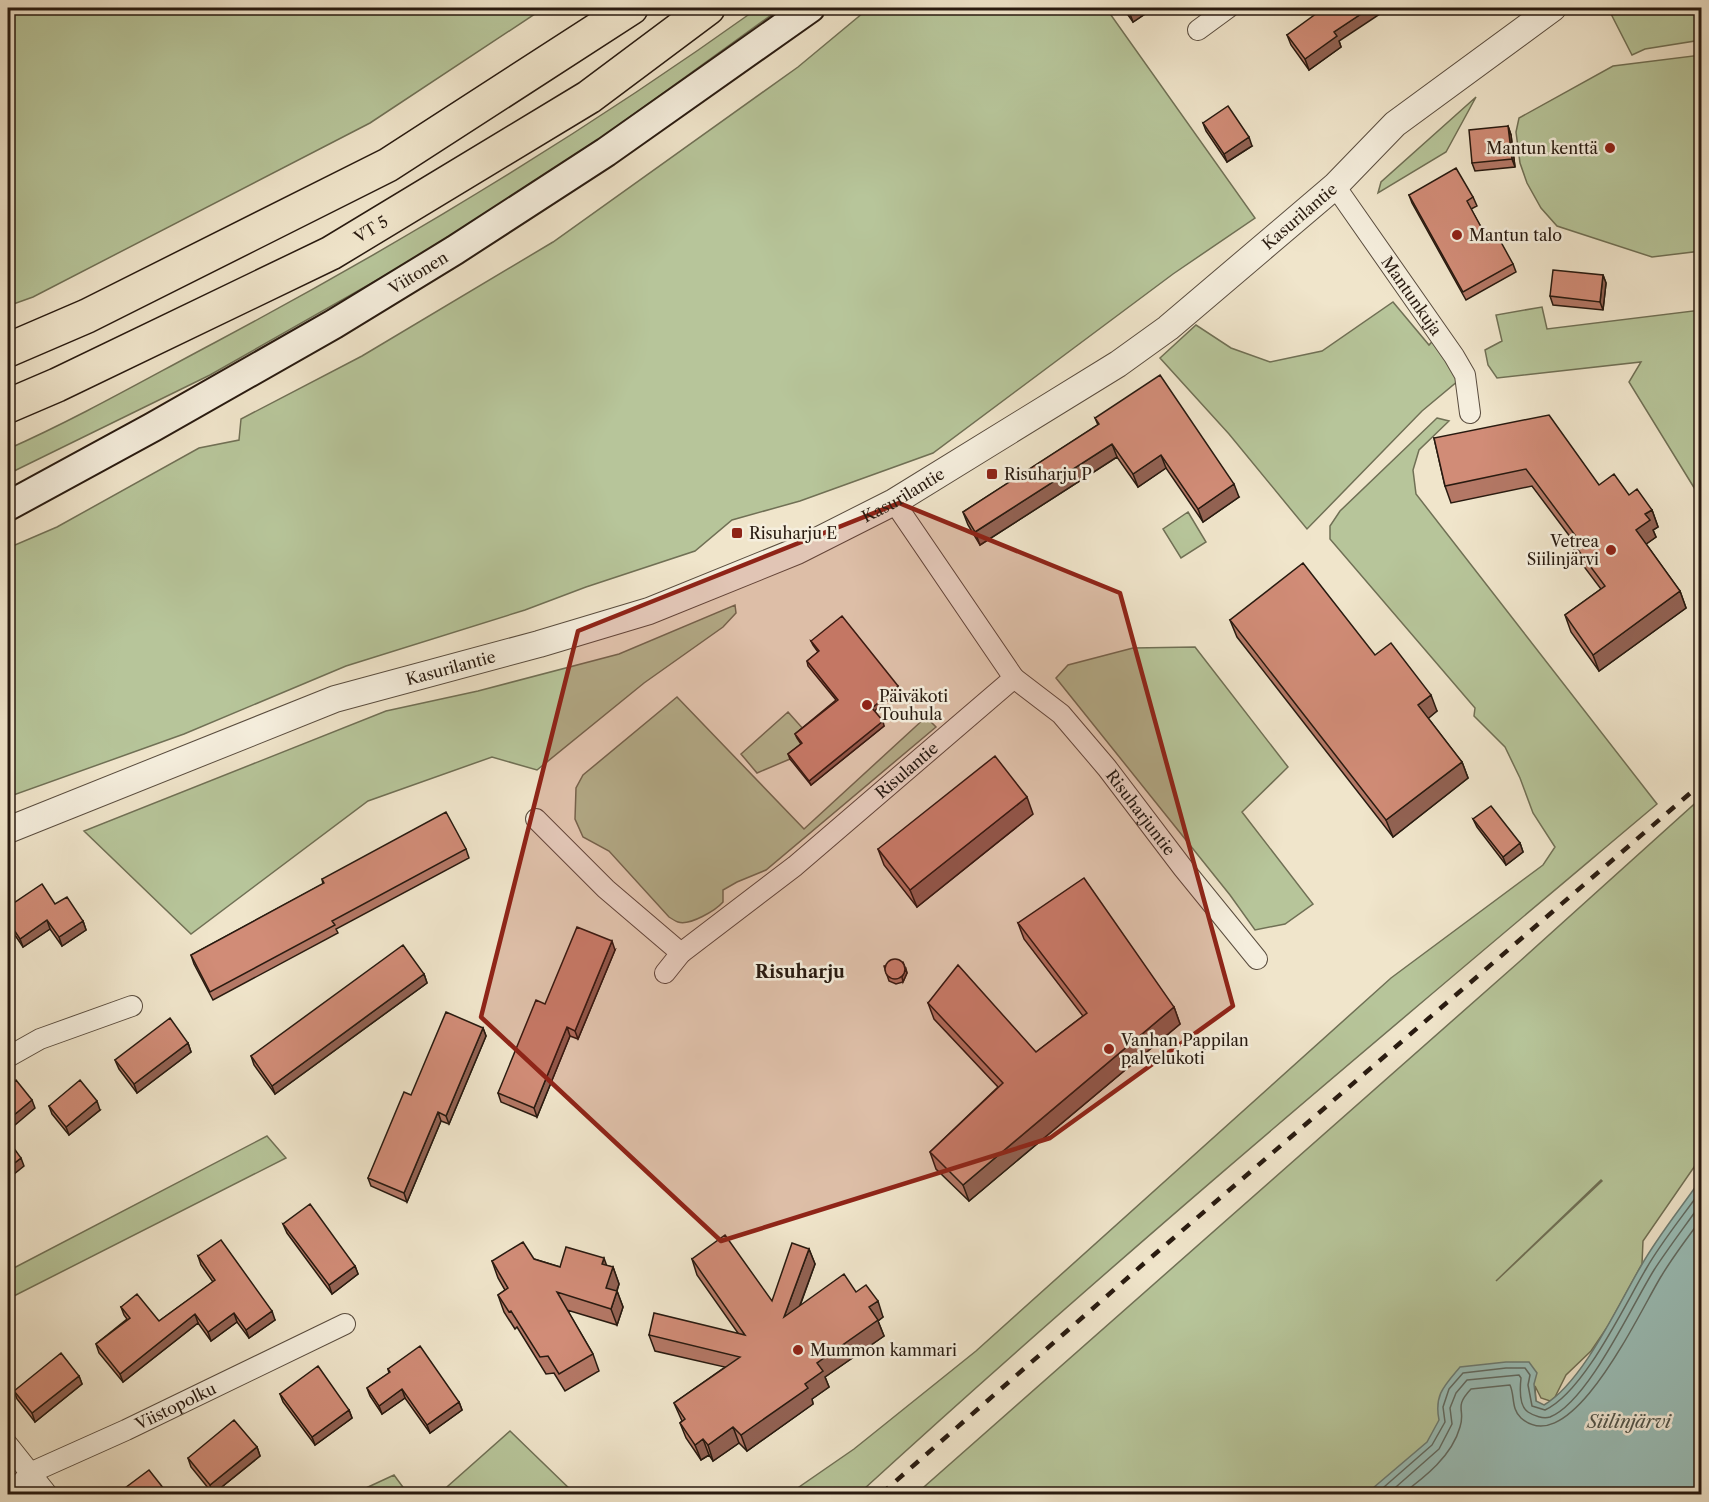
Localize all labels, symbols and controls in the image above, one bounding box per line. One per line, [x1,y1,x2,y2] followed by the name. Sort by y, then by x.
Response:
[1486,138,1599,158] place label: Mantun kenttä
[1603,141,1617,155] marker: Mantun kenttä
[1258,179,1341,254] street label: Kasurilantie
[349,211,391,247] street label: VT 5
[1469,225,1562,245] place label: Mantun talo
[1450,228,1464,242] marker: Mantun talo
[384,247,451,299] street label: Viitonen
[1377,252,1447,340] street label: Mantunkuja
[858,463,948,527] street label: Kasurilantie
[1004,464,1092,484] place label: Risuharju P
[985,467,999,481] marker: Risuharju P
[749,523,837,543] place label: Risuharju E
[730,526,744,540] marker: Risuharju E
[1527,531,1600,569] place label: Vetrea Siilinjärvi
[1604,543,1618,557] marker: Vetrea Siilinjärvi
[404,646,498,689] street label: Kasurilantie
[879,686,948,724] place label: Päiväkoti Touhula
[860,698,874,712] marker: Päiväkoti Touhula
[871,738,942,803] street label: Risulantie
[1102,766,1180,859] street label: Risuharjuntie
[755,961,845,983] district label: Risuharju
[1120,1030,1249,1068] place label: Vanhan Pappilan palvelukoti
[1102,1042,1116,1056] marker: Vanhan Pappilan palvelukoti
[810,1340,957,1360] place label: Mummon kammari
[791,1343,805,1357] marker: Mummon kammari
[131,1378,219,1434] street label: Viistopolku
[1586,1411,1672,1433] water label: Siilinjärvi

